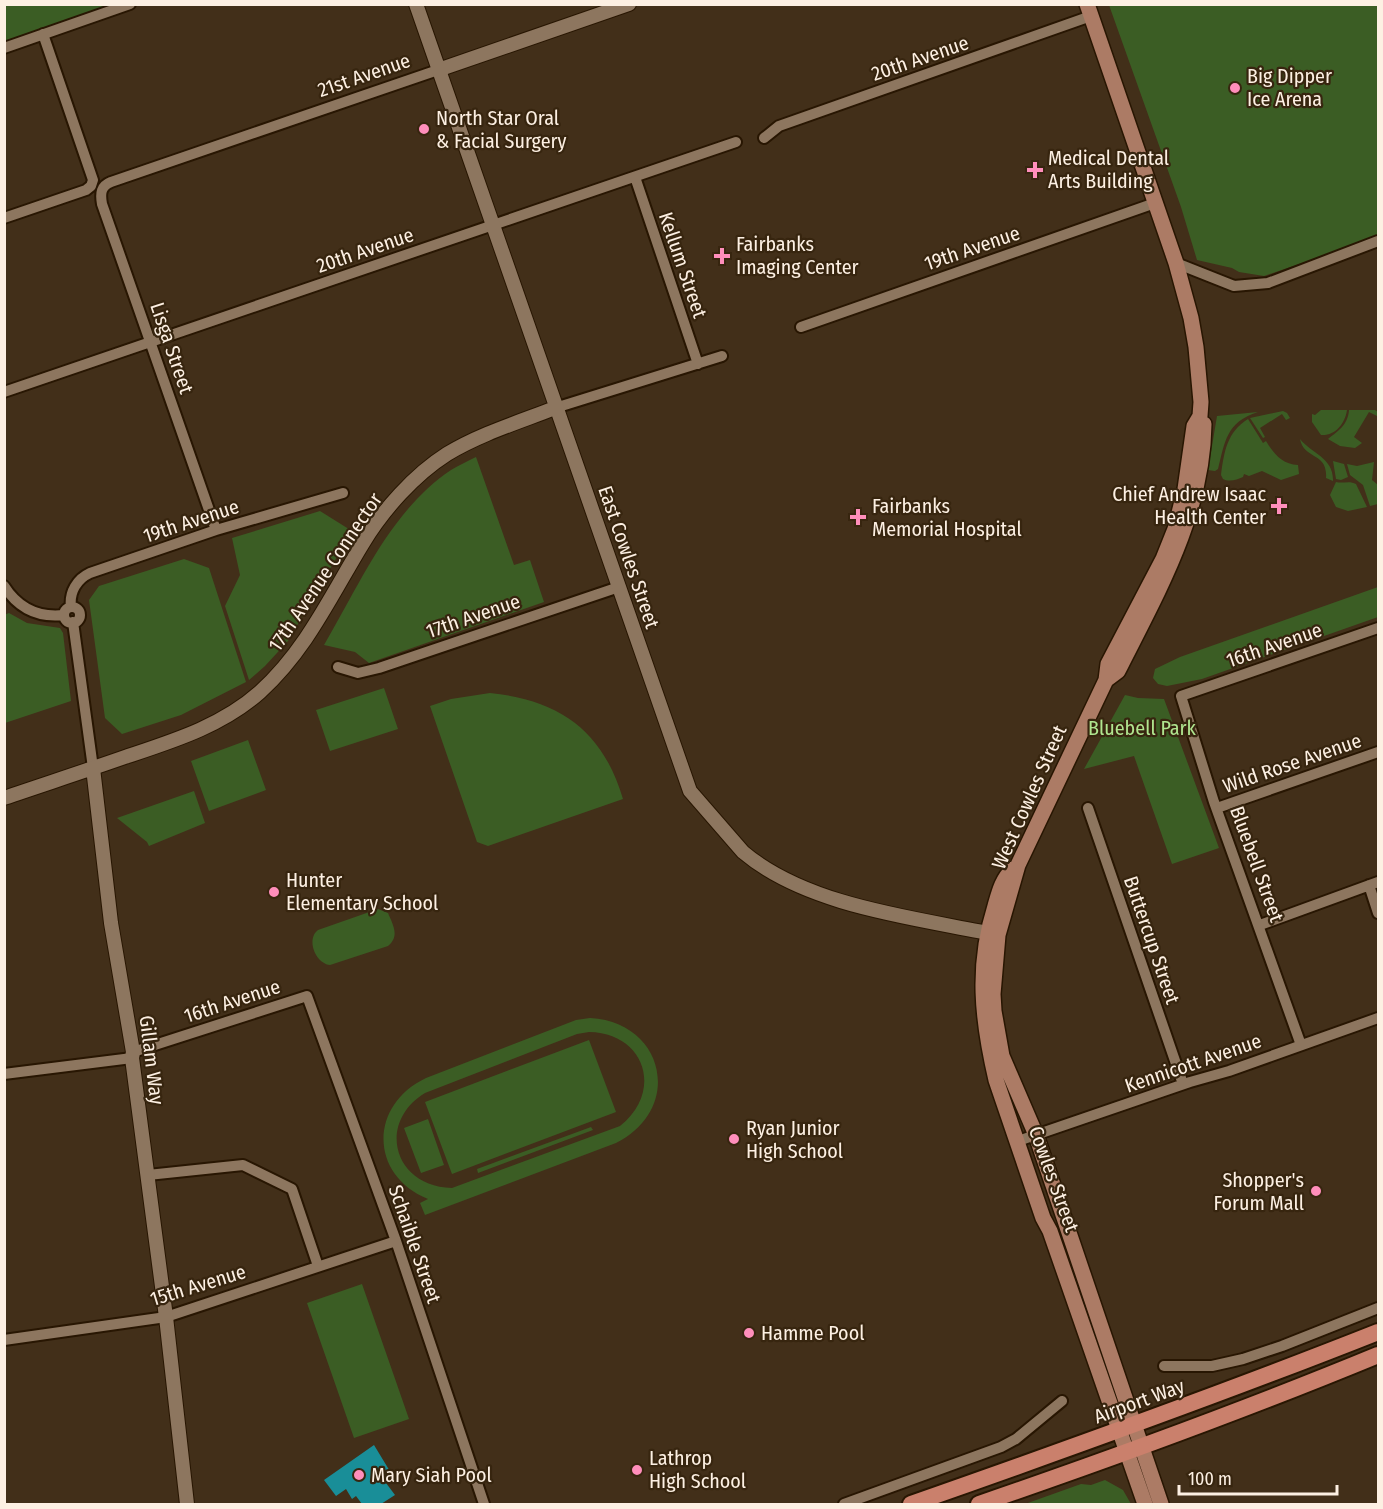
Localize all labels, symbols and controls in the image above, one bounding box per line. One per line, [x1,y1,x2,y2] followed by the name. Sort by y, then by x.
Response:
[868,30,972,86] street label: 20th Avenue
[315,48,413,102] street label: 21st Avenue
[1247,64,1332,111] place label: Big Dipper Ice Arena
[1228,81,1242,95] marker: Big Dipper Ice Arena
[436,106,567,153] place label: North Star Oral & Facial Surgery
[417,122,431,136] marker: North Star Oral & Facial Surgery
[1048,146,1169,193] place label: Medical Dental Arts Building
[1026,161,1044,179] marker: Medical Dental Arts Building
[654,209,712,322] street label: Kellum Street
[921,220,1023,276] street label: 19th Avenue
[313,222,417,278] street label: 20th Avenue
[736,232,859,279] place label: Fairbanks Imaging Center
[713,247,731,265] marker: Fairbanks Imaging Center
[145,299,199,397] street label: Lisga Street
[593,482,665,632] street label: East Cowles Street
[1112,482,1266,529] place label: Chief Andrew Isaac Health Center
[263,488,387,656] street label: 17th Avenue Connector
[140,494,242,548] street label: 19th Avenue
[872,494,1022,541] place label: Fairbanks Memorial Hospital
[1270,497,1288,515] marker: Chief Andrew Isaac Health Center
[849,508,867,526] marker: Fairbanks Memorial Hospital
[423,589,523,643] street label: 17th Avenue
[1223,617,1325,673] street label: 16th Avenue
[1088,716,1197,740] park label: Bluebell Park
[986,721,1072,873] street label: West Cowles Street
[1220,728,1364,798] street label: Wild Rose Avenue
[1225,803,1289,926] street label: Bluebell Street
[286,868,438,915] place label: Hunter Elementary School
[1119,873,1185,1008] street label: Buttercup Street
[267,885,281,899] marker: Hunter Elementary School
[181,974,283,1028] street label: 16th Avenue
[135,1014,169,1106] street label: Gillam Way
[1122,1028,1264,1098] street label: Kennicott Avenue
[746,1116,843,1163] place label: Ryan Junior High School
[1024,1123,1084,1236] street label: Cowles Street
[727,1132,741,1146] marker: Ryan Junior High School
[1214,1168,1304,1215] place label: Shopper's Forum Mall
[384,1182,447,1307] street label: Schaible Street
[1309,1184,1323,1198] marker: Shopper's Forum Mall
[147,1259,249,1311] street label: 15th Avenue
[761,1321,864,1345] place label: Hamme Pool
[742,1326,756,1340] marker: Hamme Pool
[1090,1374,1188,1428] street label: Airport Way
[649,1446,746,1493] place label: Lathrop High School
[1179,1458,1336,1496] scale bar
[371,1463,492,1487] place label: Mary Siah Pool
[630,1463,644,1477] marker: Lathrop High School
[352,1468,366,1482] marker: Mary Siah Pool
[1188,1468,1232,1490] text: 100 m

